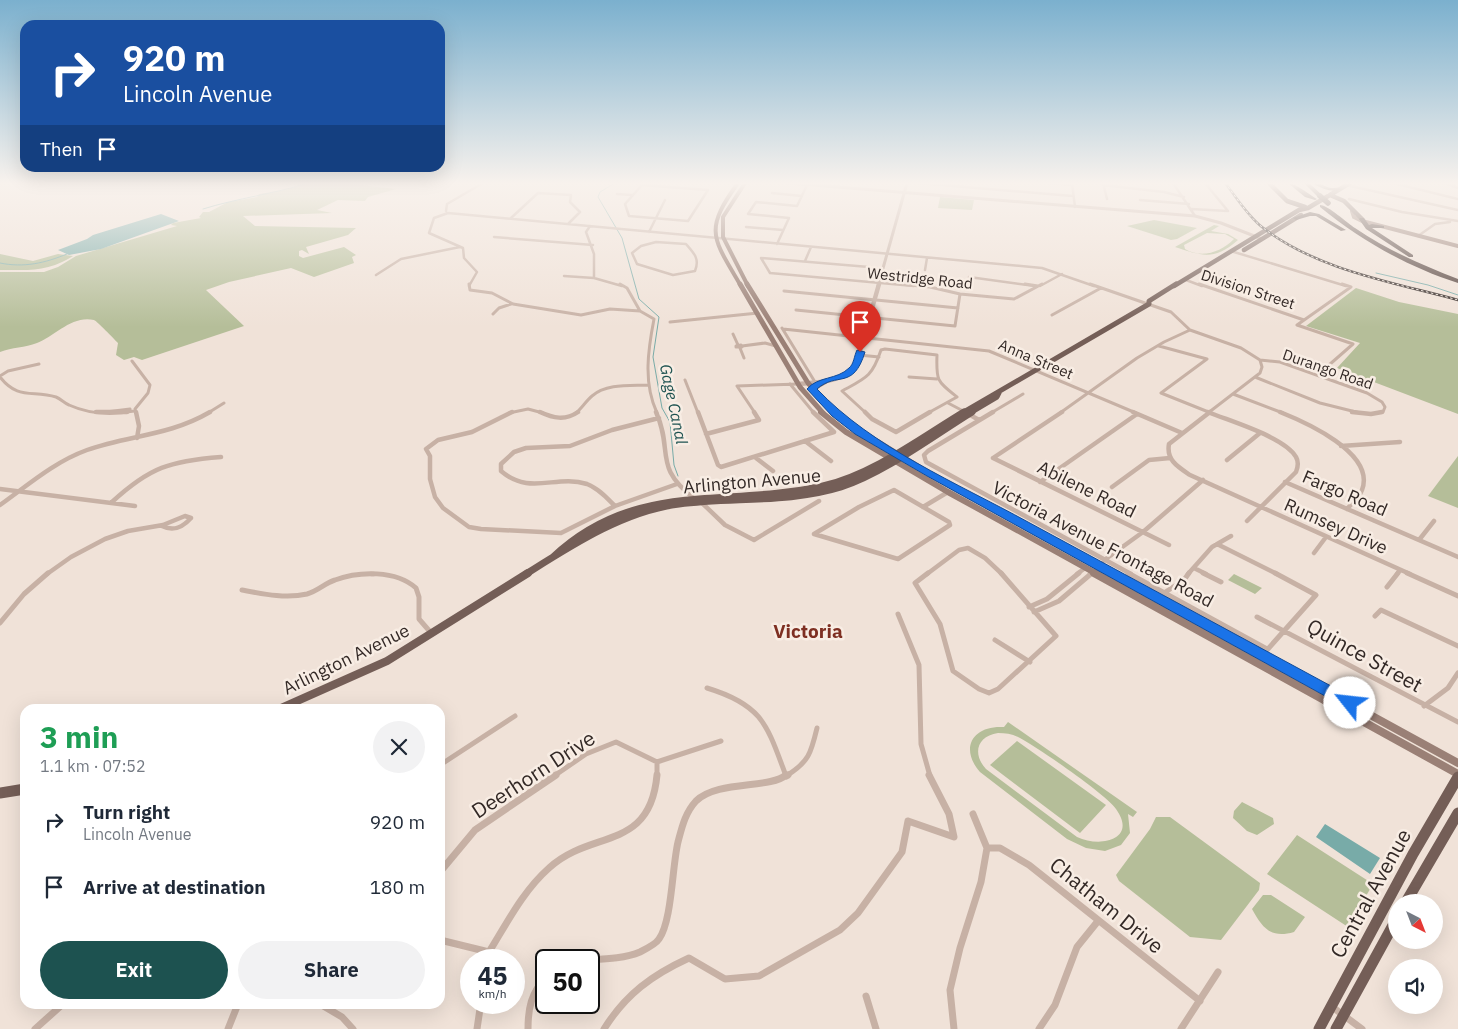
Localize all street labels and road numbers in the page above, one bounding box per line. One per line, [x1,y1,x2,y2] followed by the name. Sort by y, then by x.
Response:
[866,263,974,293] street label: Westridge Road
[1199,265,1297,313] street label: Division Street
[996,335,1076,383] street label: Anna Street
[1280,345,1376,393] street label: Durango Road
[1034,455,1140,523] street label: Abilene Road
[682,464,822,498] street label: Arlington Avenue
[1299,465,1391,521] street label: Fargo Road
[988,476,1218,612] street label: Victoria Avenue Frontage Road
[1281,493,1391,559] street label: Rumsey Drive
[1302,612,1428,698] street label: Quince Street
[279,618,413,700] street label: Arlington Avenue
[466,724,600,824] street label: Deerhorn Drive
[1323,823,1417,963] street label: Central Avenue
[1044,850,1170,960] street label: Chatham Drive

